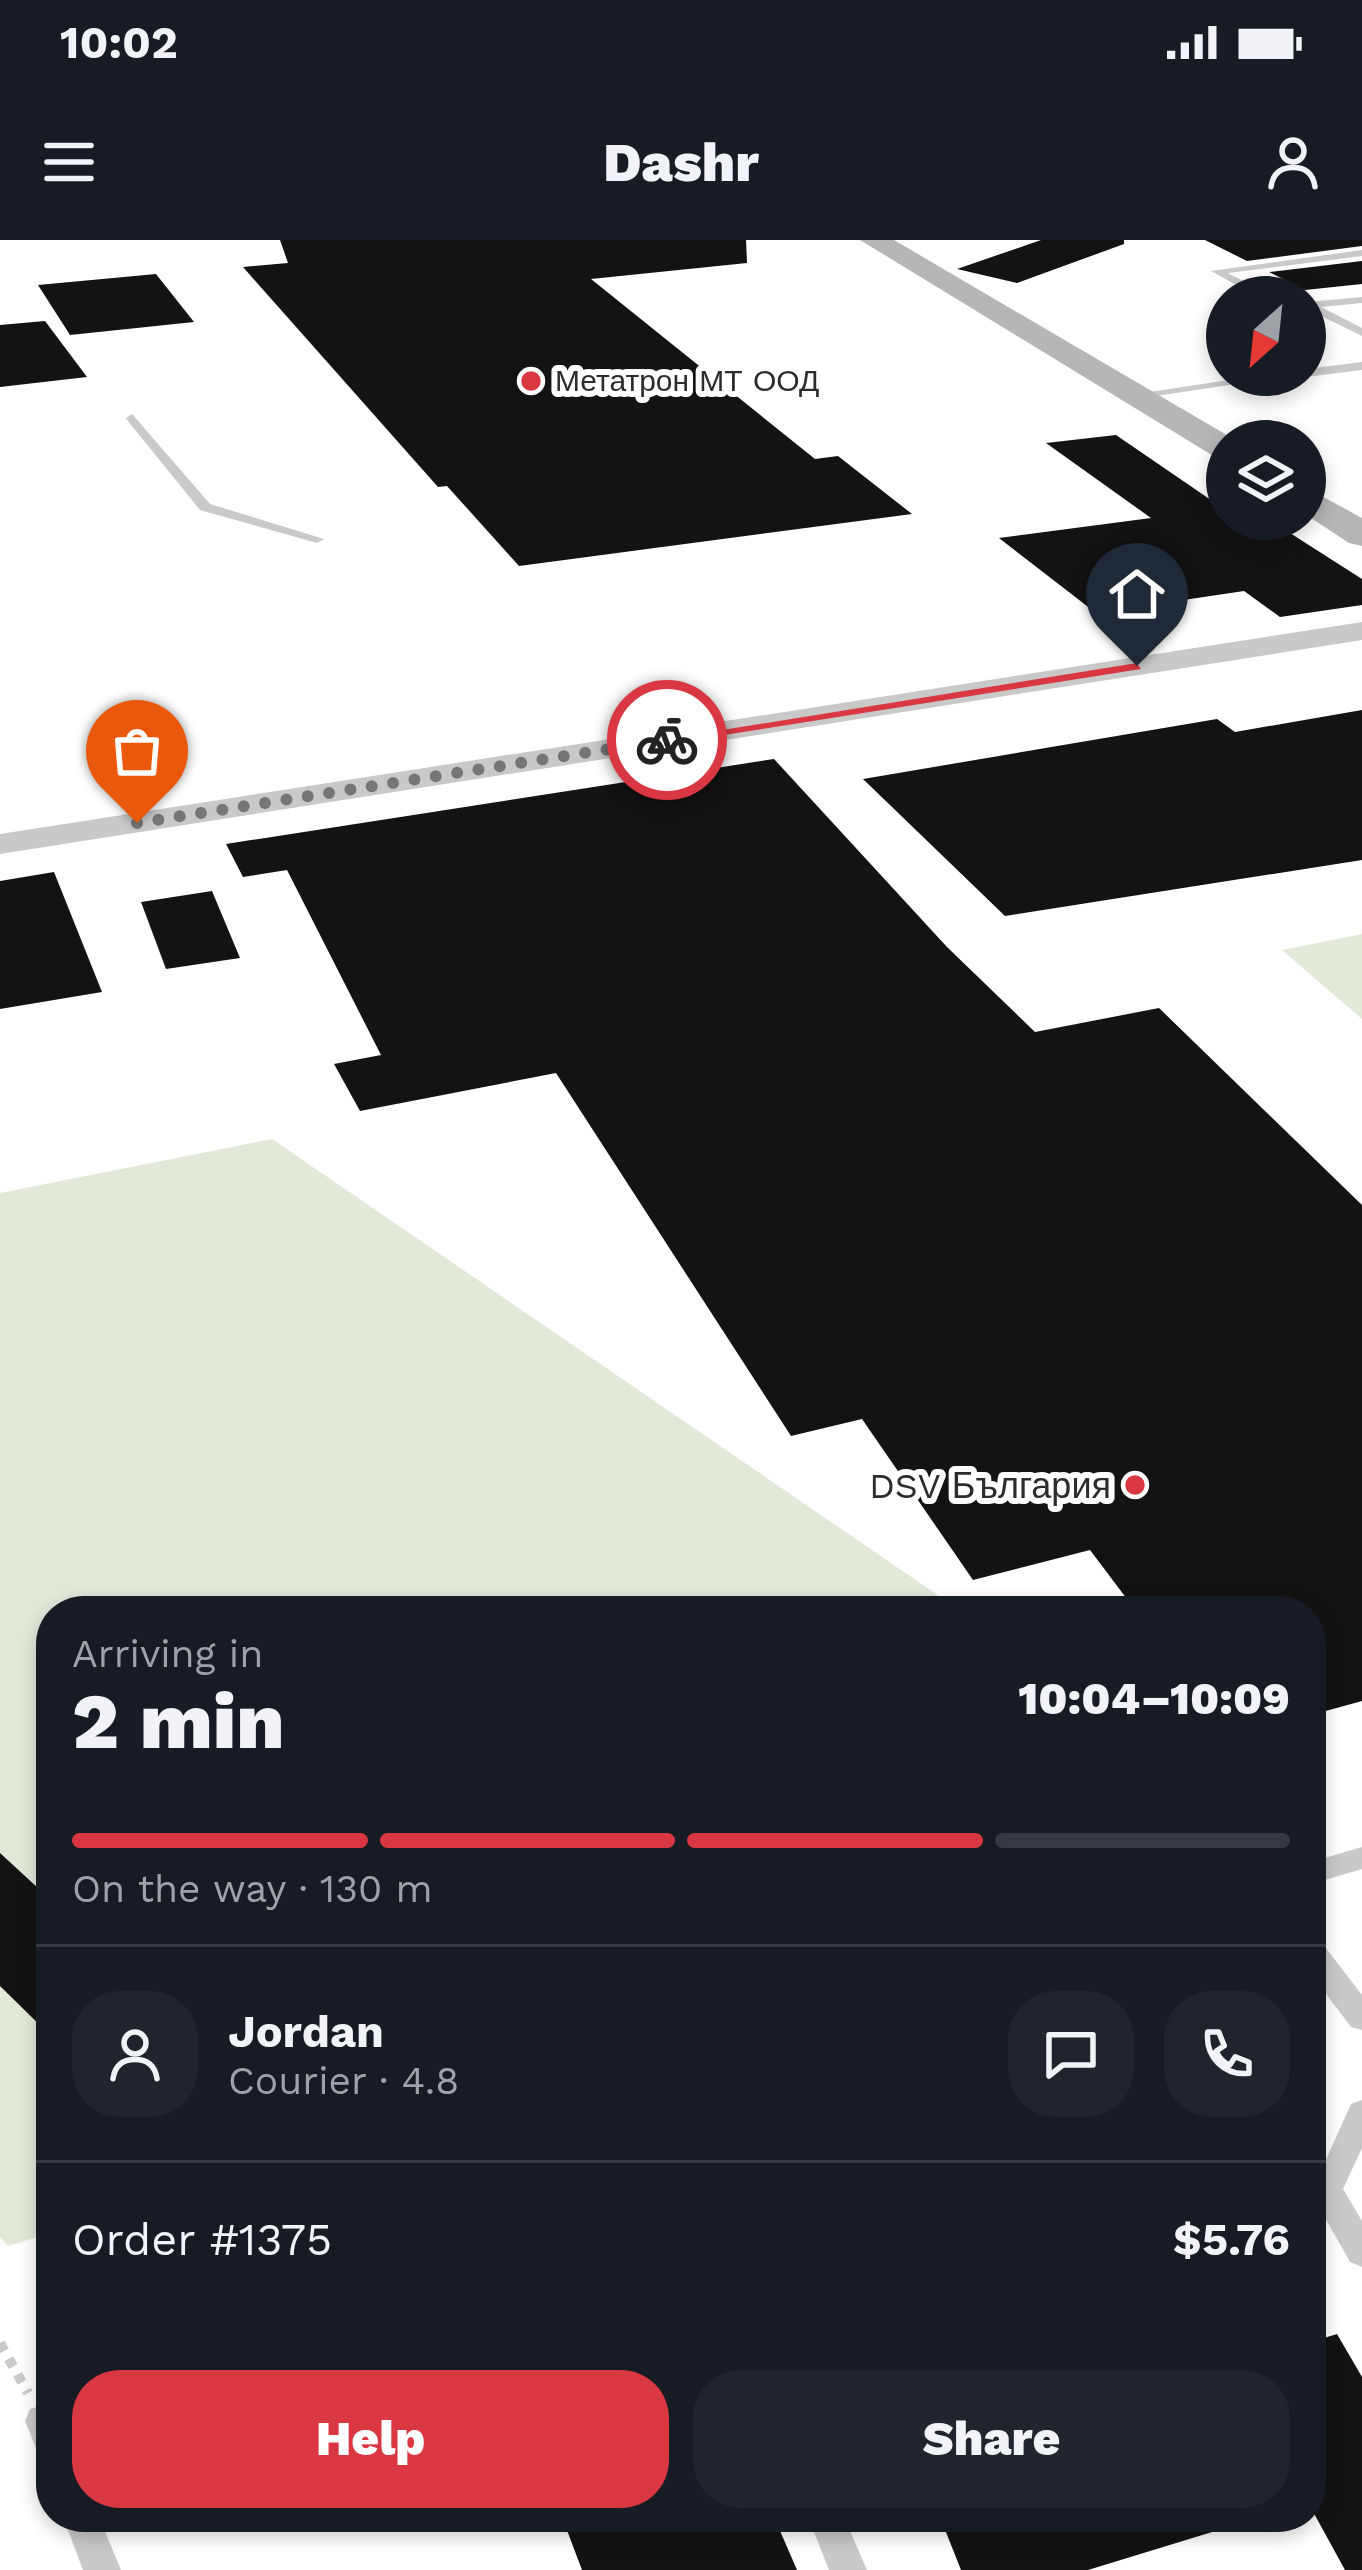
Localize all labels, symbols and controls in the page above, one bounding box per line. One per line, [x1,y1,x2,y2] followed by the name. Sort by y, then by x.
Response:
[60,16,178,69] text: 10:02
[36,129,102,195] icon: menu
[1260,129,1326,195] icon: person
[603,131,759,194] text: Dashr
[1206,276,1326,396] north arrow
[1206,276,1326,540] map controls
[555,363,819,398] place label: Метатрон МТ ООД
[518,368,544,394] marker: Метатрон МТ ООД
[1206,420,1326,540] button: layers
[1086,543,1188,666] pin
[1104,561,1170,627] icon: home
[607,680,727,800] courier
[86,700,188,823] pin
[634,707,700,773] icon: bike
[104,718,170,784] icon: bag
[869,1465,1111,1507] place label: DSV България
[1122,1472,1148,1498] marker: DSV България
[72,1631,263,1676] text: Arriving in
[1018,1672,1290,1725] text: 10:04–10:09
[72,1675,285,1767] text: 2 min
[72,1866,433,1911] text: On the way · 130 m
[72,1991,198,2117] button: person
[1008,1991,1134,2117] button: chat
[1164,1991,1290,2117] button: phone
[228,2005,384,2058] text: Jordan
[228,2058,459,2103] text: Courier · 4.8
[72,2213,332,2266] text: Order #1375
[1173,2213,1290,2266] text: $5.76
[72,2370,669,2508] button: Help
[693,2370,1290,2508] button: Share

